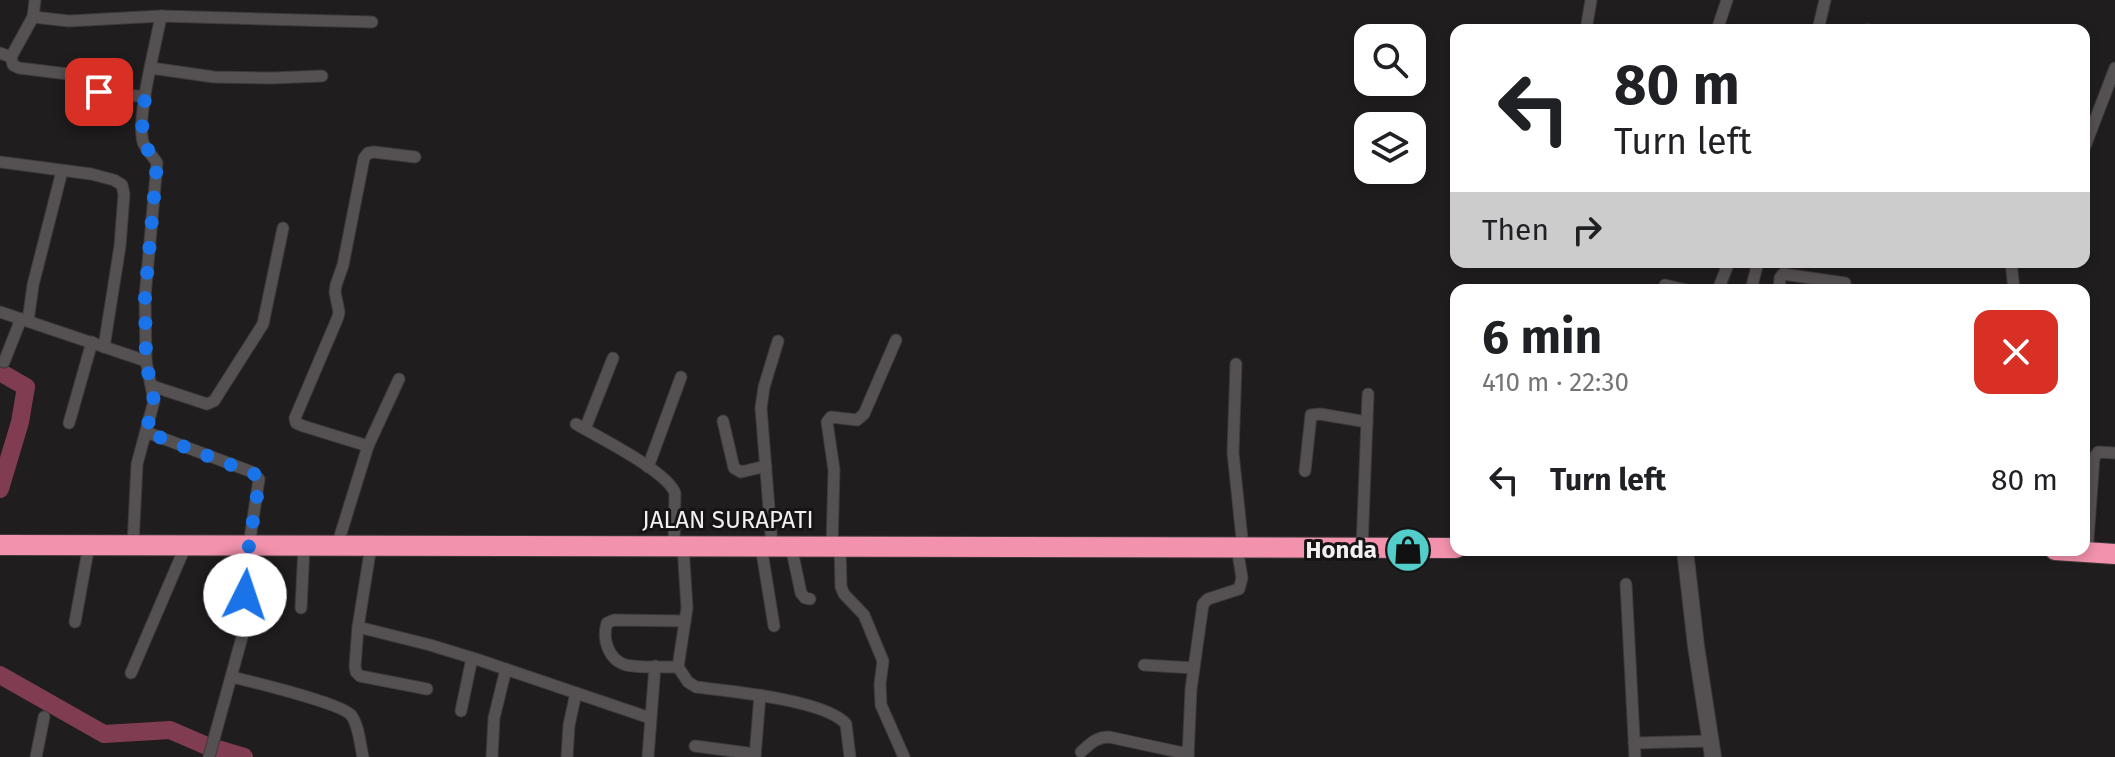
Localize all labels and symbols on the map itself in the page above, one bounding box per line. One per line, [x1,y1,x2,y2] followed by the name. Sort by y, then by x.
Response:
[65,58,133,126] pin
[642,506,814,534] street label: JALAN SURAPATI
[1384,526,1432,574] shop icon: Honda
[1306,536,1377,564] place label: Honda
[203,553,287,637] position arrow

